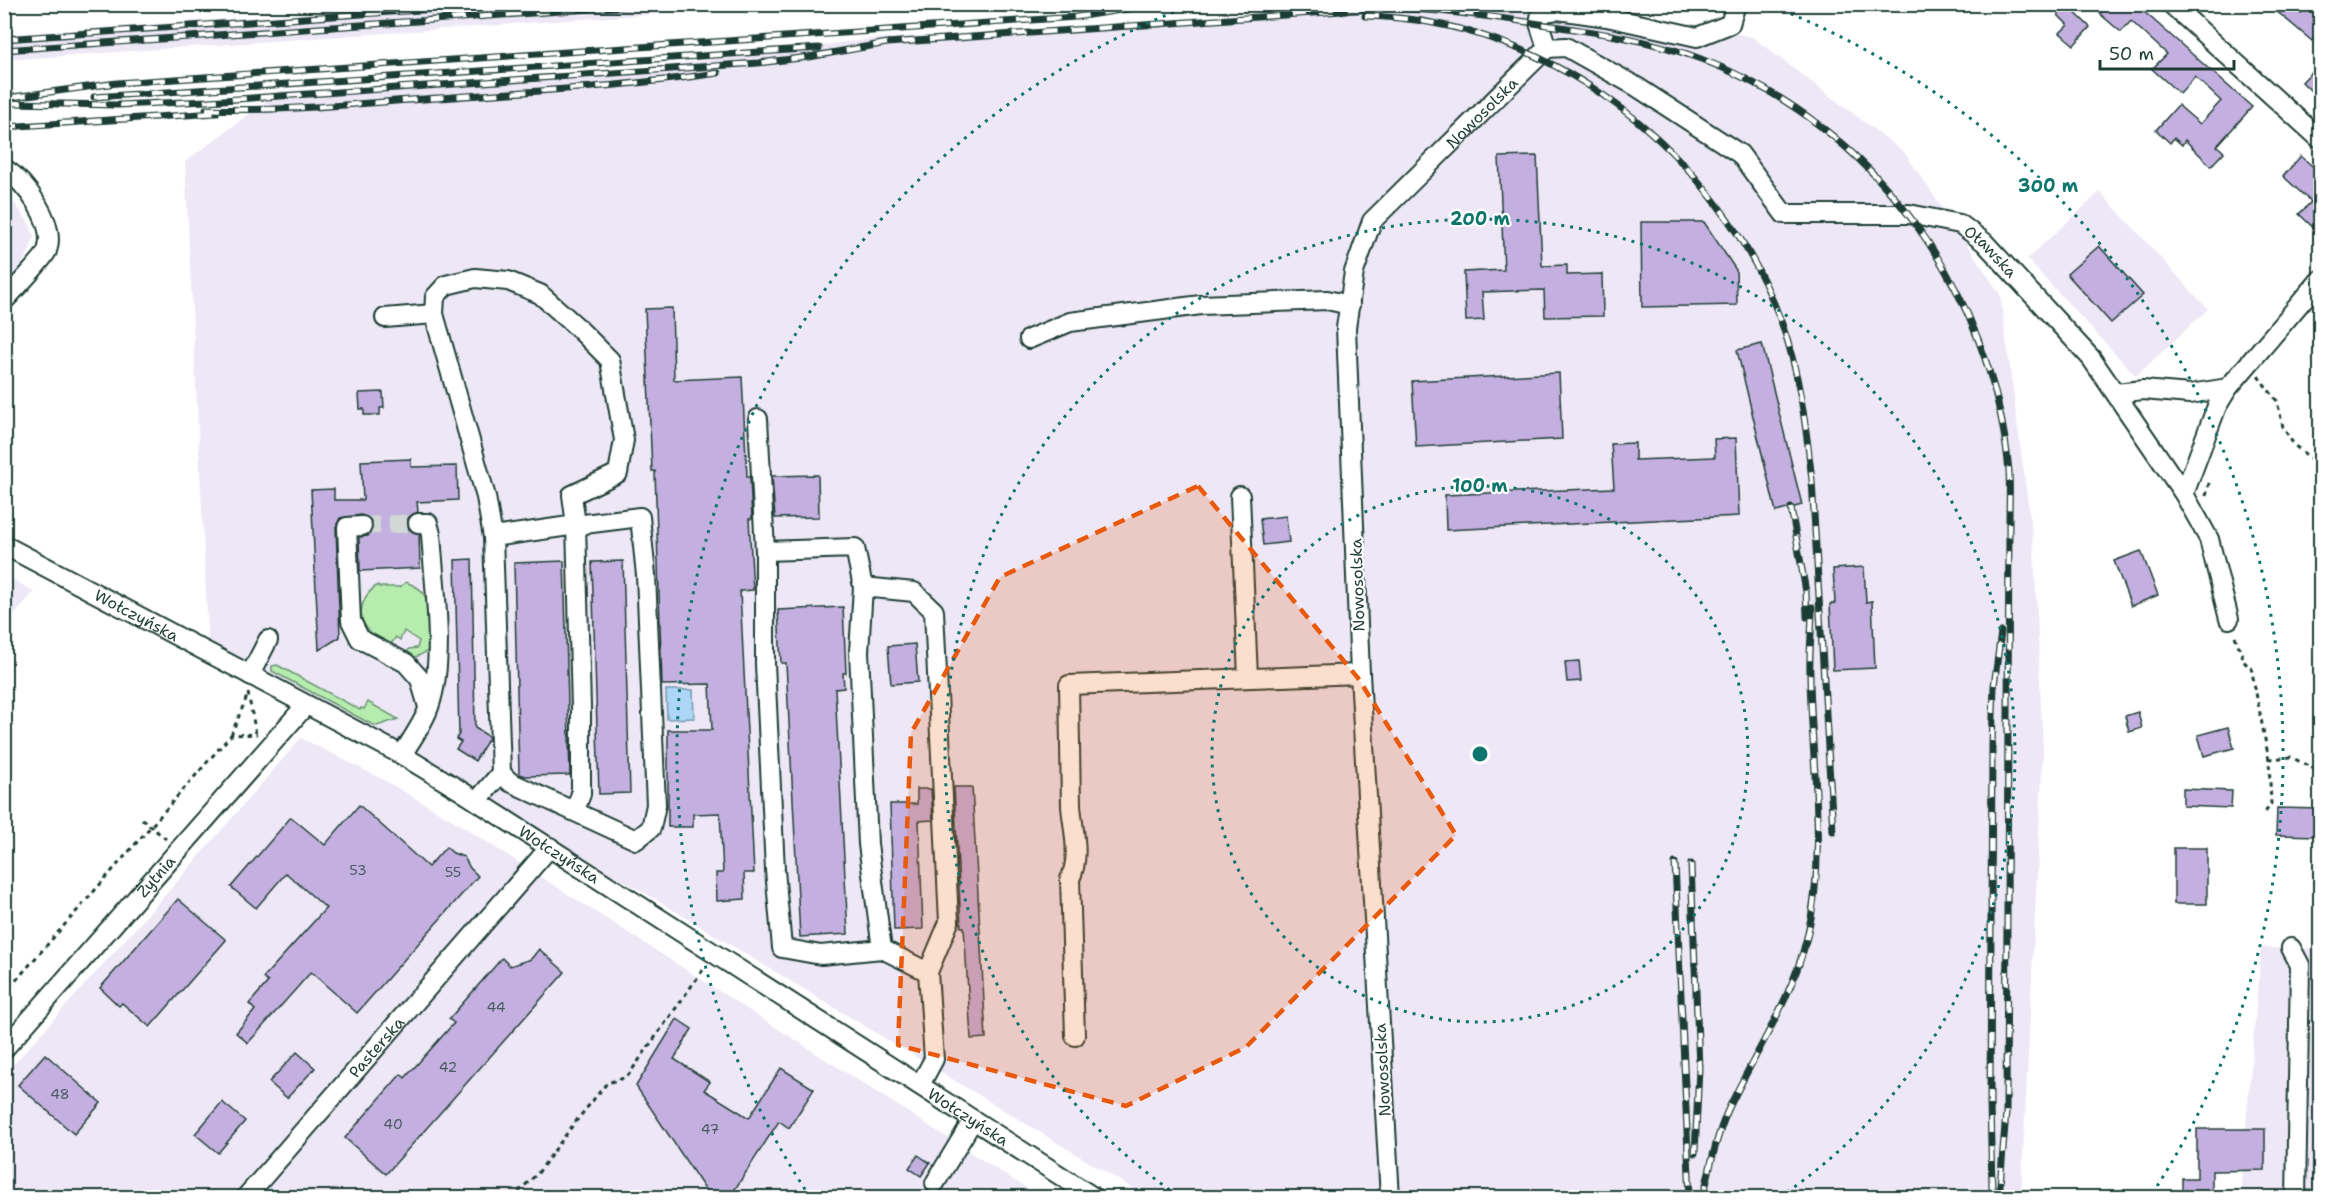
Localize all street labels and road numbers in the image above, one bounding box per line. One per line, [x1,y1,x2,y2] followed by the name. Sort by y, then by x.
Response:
[1441,73,1523,153] street label: Nowosolska
[1960,221,2022,282] street label: Oławska
[1345,538,1370,632] street label: Nowosolska
[91,585,182,646] street label: Wołczyńska
[515,821,604,888] street label: Wołczyńska
[132,851,180,902] street label: Żytnia
[344,1012,409,1082] street label: Pasterska
[1370,1023,1395,1117] street label: Nowosolska
[924,1083,1013,1151] street label: Wołczyńska

